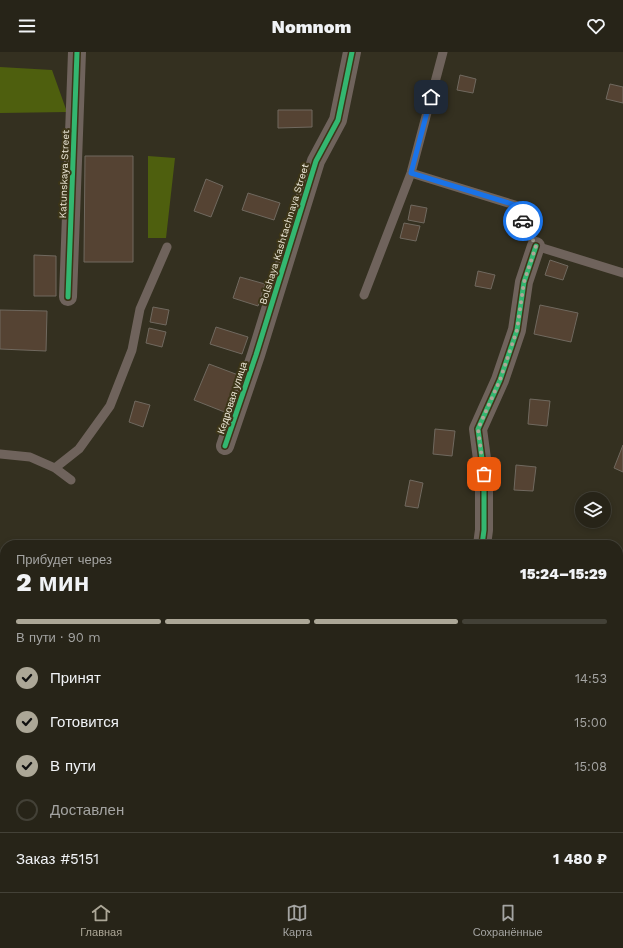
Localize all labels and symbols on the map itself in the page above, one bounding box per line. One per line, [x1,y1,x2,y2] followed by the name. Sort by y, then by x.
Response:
[414,80,448,114] pin
[57,129,71,218] street label: Katunskaya Street
[257,161,311,306] street label: Bolshaya Kashtachnaya Street
[503,201,543,241] courier
[215,360,249,435] street label: Кедровая улица
[467,457,501,491] pin

